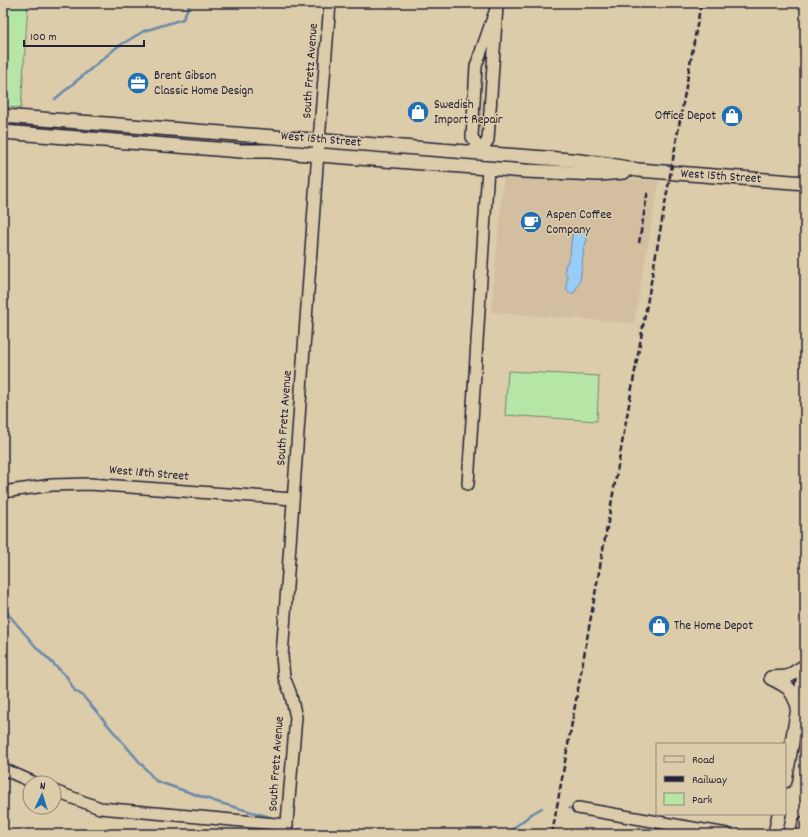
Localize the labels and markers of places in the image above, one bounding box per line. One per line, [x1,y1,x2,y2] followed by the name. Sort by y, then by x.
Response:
[154,67,253,101] place label: Brent Gibson Classic Home Design
[125,70,151,96] office icon: Brent Gibson Classic Home Design
[434,96,503,130] place label: Swedish Import Repair
[405,99,431,125] shop icon: Swedish Import Repair
[719,103,745,129] shop icon: Office Depot
[655,107,716,126] place label: Office Depot
[546,206,612,240] place label: Aspen Coffee Company
[518,209,544,235] cafe icon: Aspen Coffee Company
[646,613,672,639] shop icon: The Home Depot
[674,617,753,636] place label: The Home Depot

